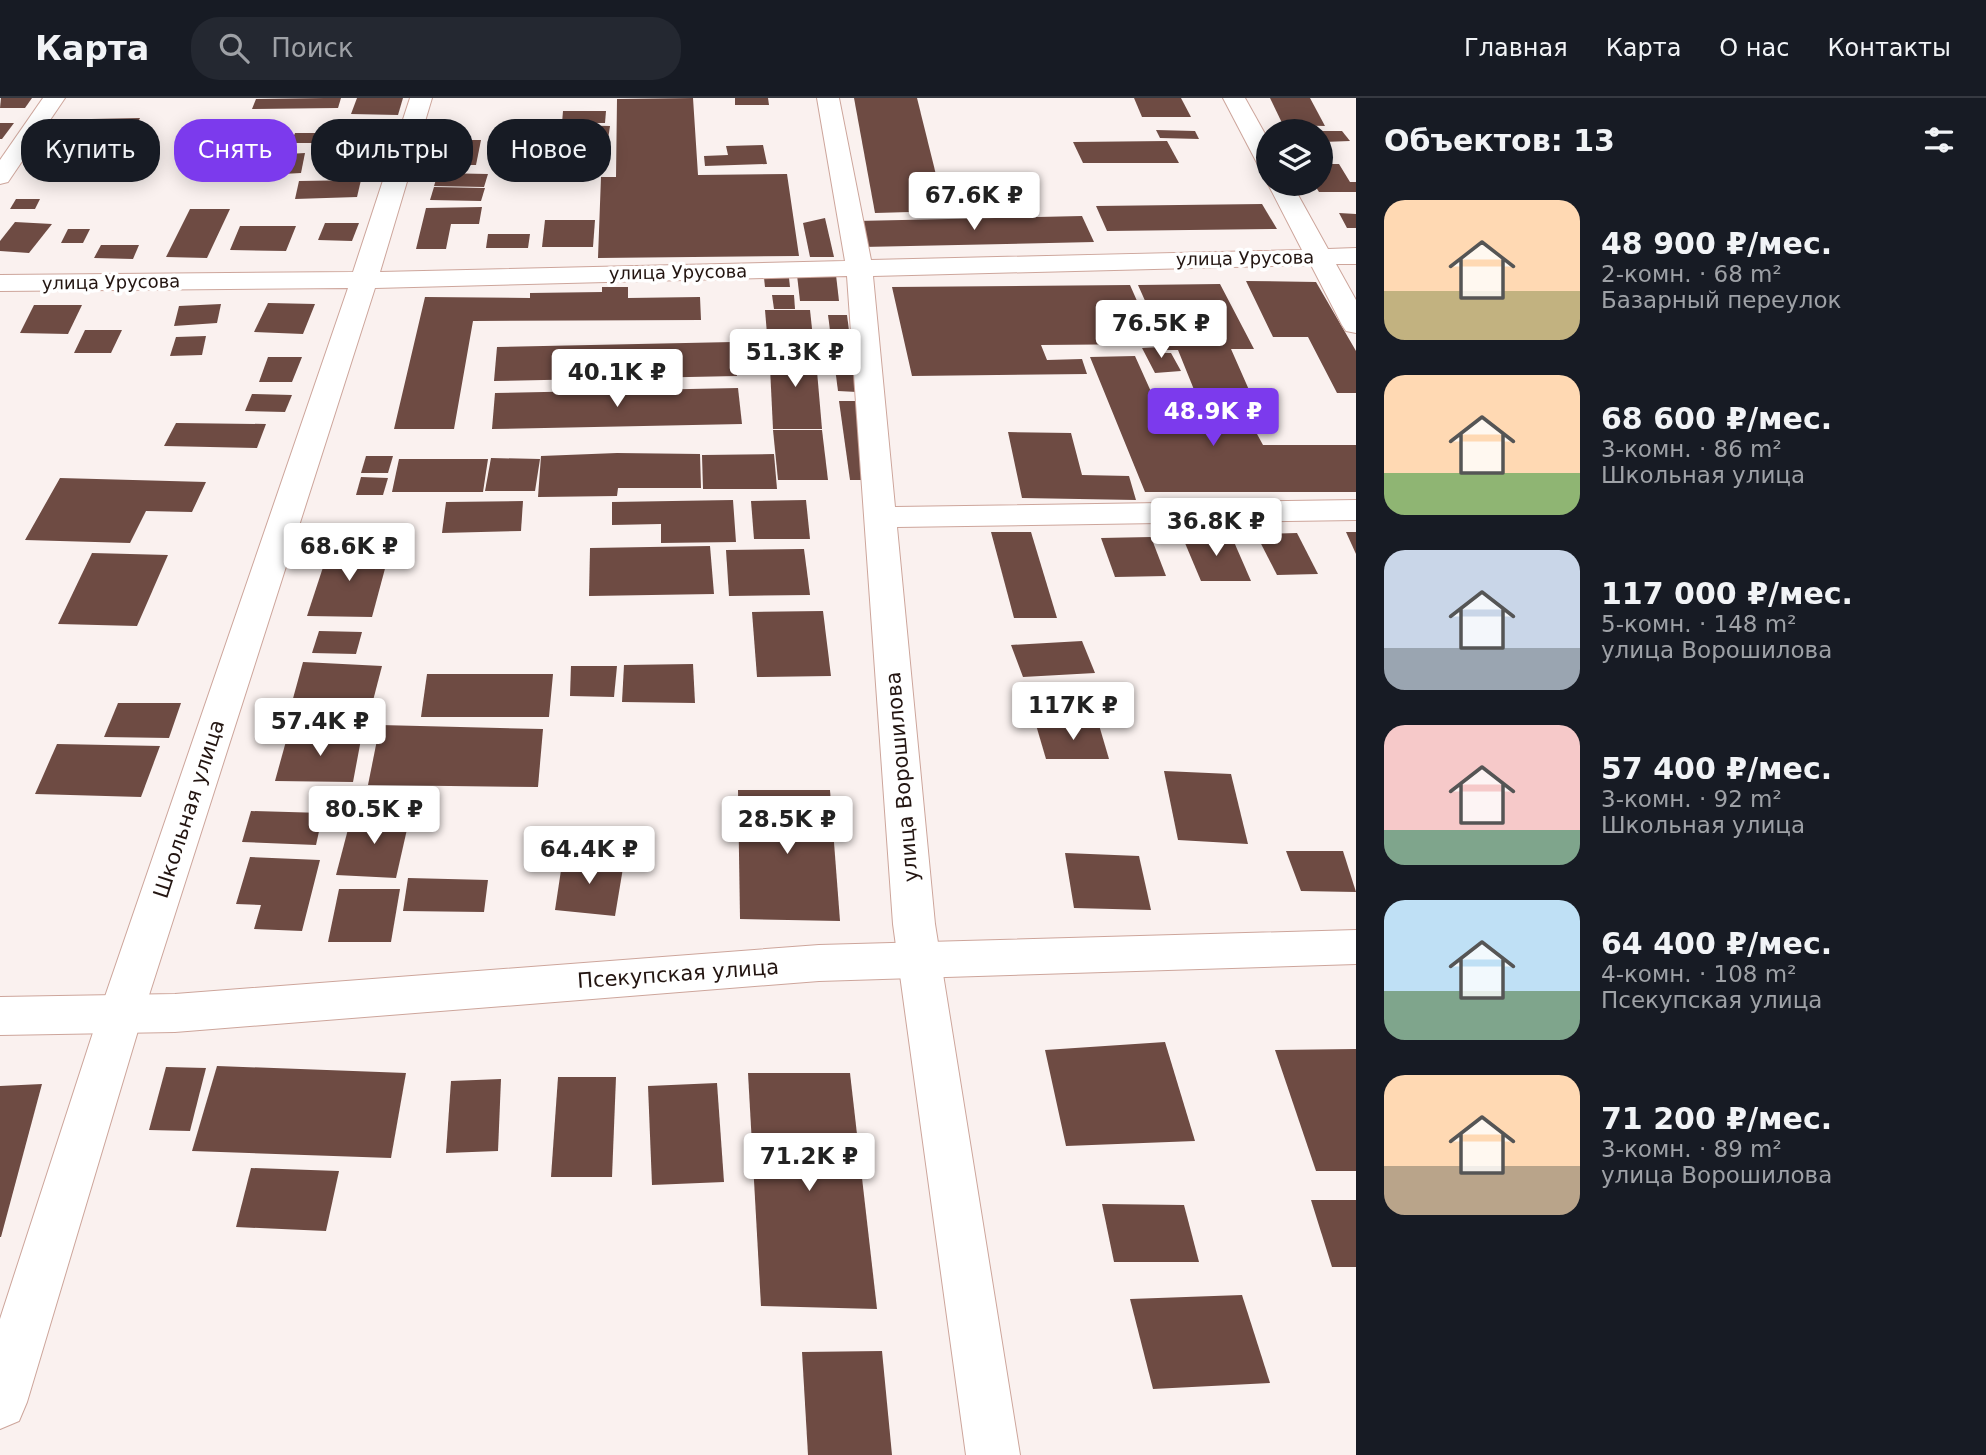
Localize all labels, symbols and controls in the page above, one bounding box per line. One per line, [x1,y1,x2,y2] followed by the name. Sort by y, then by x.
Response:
[191,17,681,80] search box
[35,29,149,68] text: Карта
[215,29,253,67] icon: search
[271,33,354,63] text: Поиск
[1464,34,1568,62] text: Главная
[1606,34,1681,62] text: Карта
[1719,34,1789,62] text: О нас
[1827,34,1951,62] text: Контакты
[21,119,160,182] chip: Купить
[174,119,297,182] chip: Снять
[311,119,473,182] chip: Фильтры
[487,119,611,182] chip: Новое
[1256,119,1333,196] map controls
[1256,119,1333,196] button: layers
[1920,121,1958,159] icon: filters
[1384,123,1615,158] text: Объектов: 13
[909,172,1039,232] pin: 67.6K ₽
[925,182,1023,208] text: 67.6K ₽
[1601,226,1832,261] text: 48 900 ₽/мес.
[1440,228,1524,312] icon: home
[1176,246,1314,270] street label: улица Урусова
[609,260,747,284] street label: улица Урусова
[1601,261,1782,287] text: 2-комн. · 68 m²
[42,270,180,294] street label: улица Урусова
[1601,287,1841,313] text: Базарный переулок
[1096,300,1226,360] pin: 76.5K ₽
[1112,310,1210,336] text: 76.5K ₽
[730,330,860,389] pin: 51.3K ₽
[746,339,844,365] text: 51.3K ₽
[552,350,682,409] pin: 40.1K ₽
[568,359,666,385] text: 40.1K ₽
[1148,388,1278,448] pin: 48.9K ₽
[1164,398,1262,424] text: 48.9K ₽
[1601,401,1832,436] text: 68 600 ₽/мес.
[1440,403,1524,487] icon: home
[1601,436,1782,462] text: 3-комн. · 86 m²
[1601,462,1805,488] text: Школьная улица
[1151,498,1281,558] pin: 36.8K ₽
[1167,508,1265,534] text: 36.8K ₽
[284,524,414,583] pin: 68.6K ₽
[300,533,398,559] text: 68.6K ₽
[1601,576,1853,611] text: 117 000 ₽/мес.
[1440,578,1524,662] icon: home
[1601,611,1796,637] text: 5-комн. · 148 m²
[1601,637,1832,663] text: улица Ворошилова
[881,671,923,883] street label: улица Ворошилова
[1016,682,1130,742] pin: 117K ₽
[1028,692,1118,718] text: 117K ₽
[255,698,385,758] pin: 57.4K ₽
[271,708,369,734] text: 57.4K ₽
[149,717,229,901] street label: Школьная улица
[1601,751,1832,786] text: 57 400 ₽/мес.
[1440,753,1524,837] icon: home
[309,786,439,846] pin: 80.5K ₽
[1601,786,1782,812] text: 3-комн. · 92 m²
[325,796,423,822] text: 80.5K ₽
[722,796,852,856] pin: 28.5K ₽
[738,806,836,832] text: 28.5K ₽
[1601,812,1805,838] text: Школьная улица
[524,826,654,886] pin: 64.4K ₽
[540,836,638,862] text: 64.4K ₽
[1601,926,1832,961] text: 64 400 ₽/мес.
[1440,928,1524,1012] icon: home
[576,955,780,993] street label: Псекупская улица
[1601,961,1796,987] text: 4-комн. · 108 m²
[1601,987,1822,1013] text: Псекупская улица
[1601,1101,1832,1136] text: 71 200 ₽/мес.
[1440,1103,1524,1187] icon: home
[744,1134,874,1193] pin: 71.2K ₽
[1601,1136,1782,1162] text: 3-комн. · 89 m²
[760,1143,858,1169] text: 71.2K ₽
[1601,1162,1832,1188] text: улица Ворошилова

